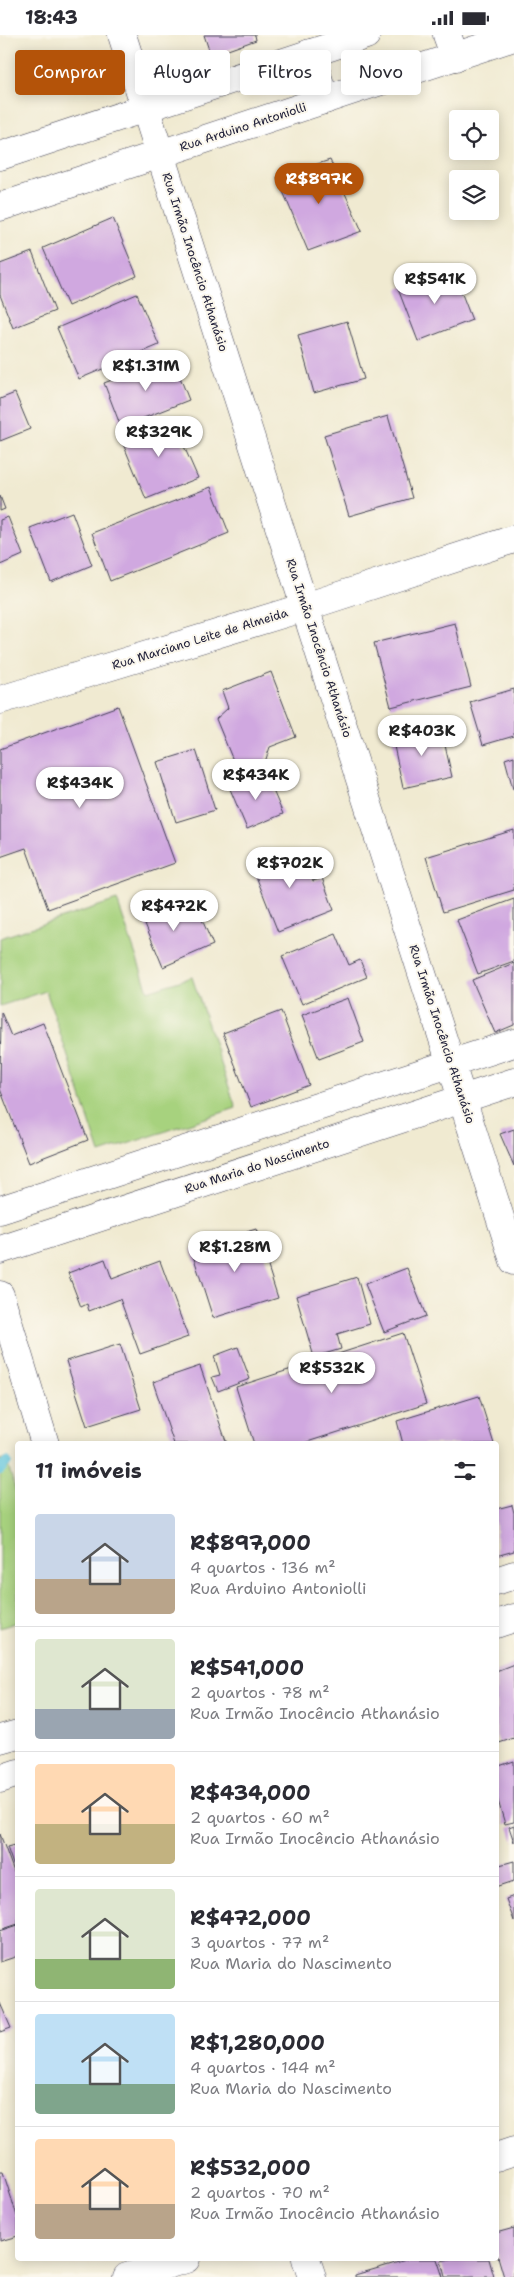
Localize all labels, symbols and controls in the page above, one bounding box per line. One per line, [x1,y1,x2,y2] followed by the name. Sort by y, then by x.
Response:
[25,5,78,30] text: 18:43
[15,50,125,95] chip: Comprar
[135,50,230,95] chip: Alugar
[240,50,331,95] chip: Filtros
[341,50,421,95] chip: Novo
[178,99,308,155] street label: Rua Arduino Antoniolli
[449,110,499,220] map controls
[449,110,499,160] button: locate
[278,163,360,205] pin: R$897K
[286,168,352,189] text: R$897K
[158,170,232,354] street label: Rua Irmão Inocêncio Athanásio
[449,170,499,220] button: layers
[394,263,476,305] pin: R$541K
[404,268,466,289] text: R$541K
[100,349,192,392] pin: R$1.31M
[112,355,180,376] text: R$1.31M
[118,415,200,458] pin: R$329K
[126,421,192,442] text: R$329K
[282,556,356,740] street label: Rua Irmão Inocêncio Athanásio
[110,604,290,673] street label: Rua Marciano Leite de Almeida
[381,715,463,757] pin: R$403K
[389,720,455,741] text: R$403K
[215,759,297,801] pin: R$434K
[223,764,289,785] text: R$434K
[39,767,121,809] pin: R$434K
[47,772,113,793] text: R$434K
[249,847,331,889] pin: R$702K
[257,852,323,873] text: R$702K
[133,889,215,932] pin: R$472K
[141,895,207,916] text: R$472K
[405,942,479,1126] street label: Rua Irmão Inocêncio Athanásio
[183,1135,331,1197] street label: Rua Maria do Nascimento
[189,1231,281,1273] pin: R$1.28M
[199,1236,271,1257] text: R$1.28M
[291,1351,373,1394] pin: R$532K
[299,1357,365,1378] text: R$532K
[35,1457,142,1485] text: 11 imóveis
[451,1457,479,1485] icon: filters
[190,1529,311,1557] text: R$897,000
[75,1534,135,1594] icon: home
[190,1557,336,1578] text: 4 quartos · 136 m²
[190,1578,367,1599] text: Rua Arduino Antoniolli
[190,1654,304,1682] text: R$541,000
[75,1659,135,1719] icon: home
[190,1682,330,1703] text: 2 quartos · 78 m²
[190,1703,440,1724] text: Rua Irmão Inocêncio Athanásio
[190,1779,311,1807] text: R$434,000
[75,1784,135,1844] icon: home
[190,1807,330,1828] text: 2 quartos · 60 m²
[190,1828,440,1849] text: Rua Irmão Inocêncio Athanásio
[190,1904,311,1932] text: R$472,000
[75,1909,135,1969] icon: home
[190,1932,329,1953] text: 3 quartos · 77 m²
[190,1953,392,1974] text: Rua Maria do Nascimento
[190,2029,325,2057] text: R$1,280,000
[75,2034,135,2094] icon: home
[190,2057,336,2078] text: 4 quartos · 144 m²
[190,2078,392,2099] text: Rua Maria do Nascimento
[190,2154,311,2182] text: R$532,000
[75,2159,135,2219] icon: home
[190,2182,330,2203] text: 2 quartos · 70 m²
[190,2203,440,2224] text: Rua Irmão Inocêncio Athanásio

